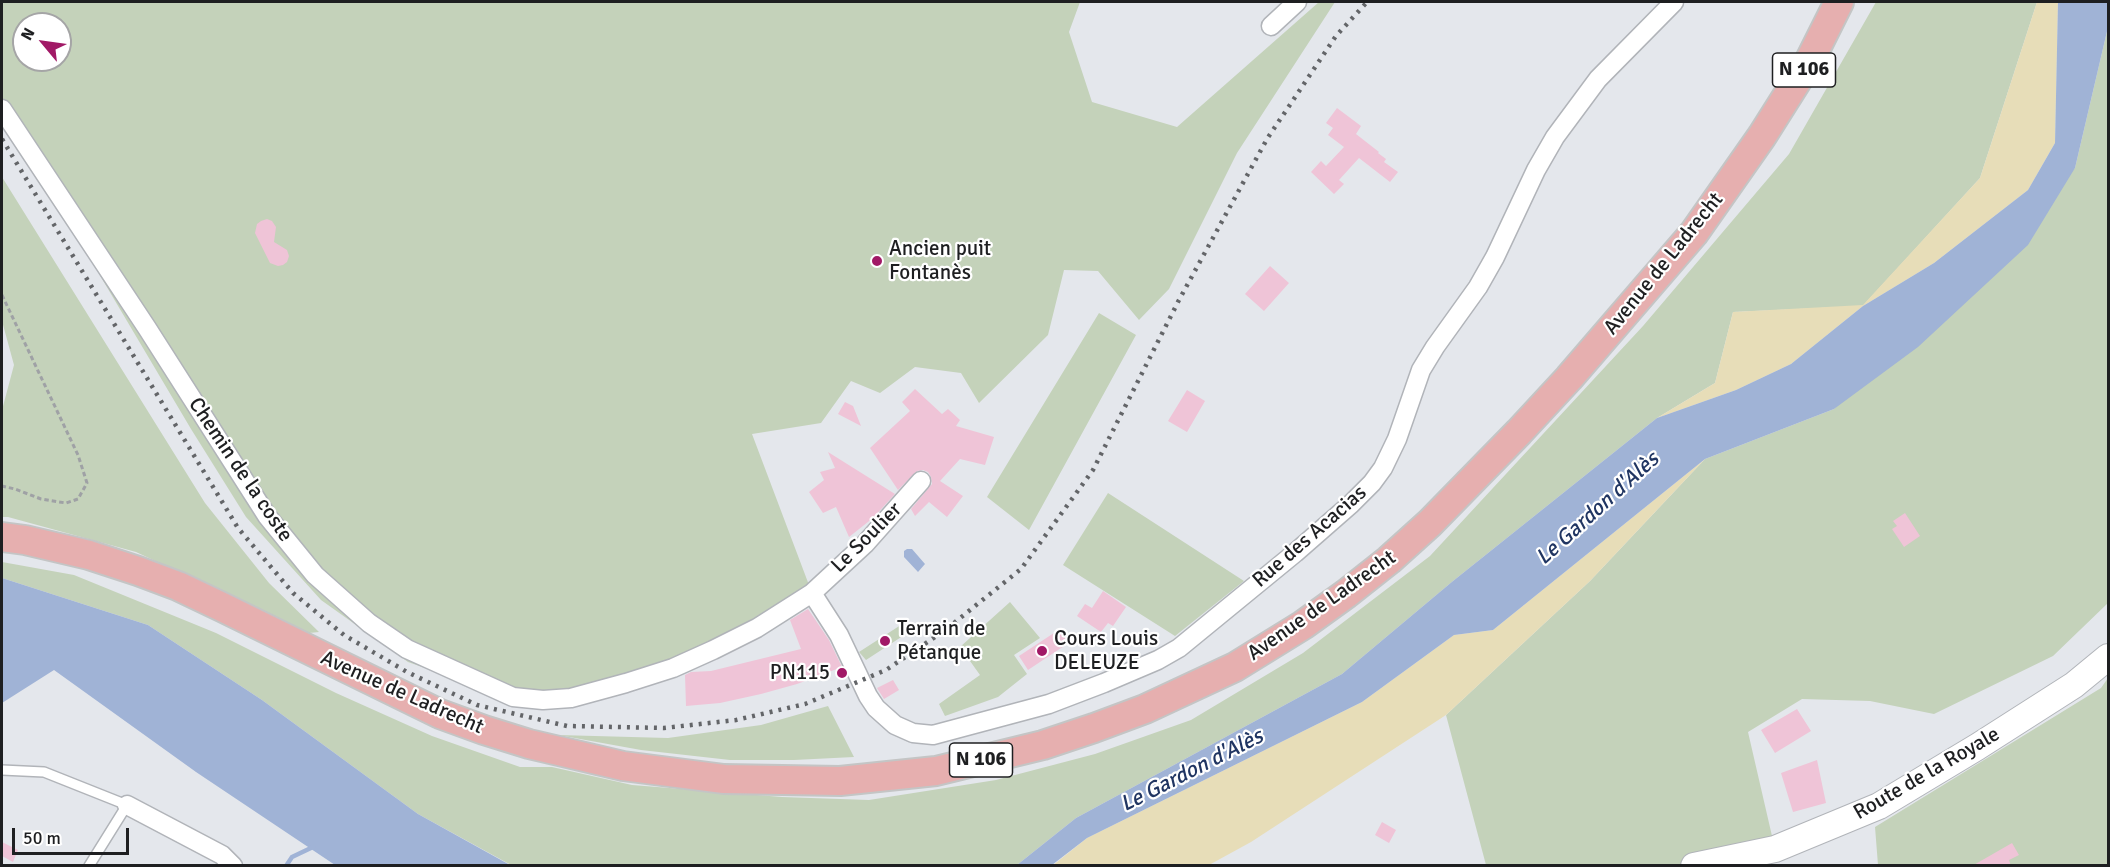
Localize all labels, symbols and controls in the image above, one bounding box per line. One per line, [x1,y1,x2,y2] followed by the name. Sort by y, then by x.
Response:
[12,12,72,72] north arrow
[17,25,39,44] text: N
[1772,53,1836,87] road number: N 106
[1599,188,1729,340] street label: Avenue de Ladrecht
[889,236,991,286] place label: Ancien puit Fontanès
[870,254,884,268] marker: Ancien puit Fontanès
[182,393,298,547] street label: Chemin de la coste
[1531,447,1665,571] water label: Le Gardon d'Alès
[1248,481,1372,593] street label: Rue des Acacias
[826,497,908,579] street label: Le Soulier
[1243,545,1401,667] street label: Avenue de Ladrecht
[897,616,985,666] place label: Terrain de Pétanque
[1054,626,1158,676] place label: Cours Louis DELEUZE
[878,634,892,648] marker: Terrain de Pétanque
[1035,644,1049,658] marker: Cours Louis DELEUZE
[317,646,487,740] street label: Avenue de Ladrecht
[770,660,830,686] place label: PN115
[835,666,849,680] marker: PN115
[1850,722,2004,826] street label: Route de la Royale
[1116,724,1268,818] water label: Le Gardon d'Alès
[950,743,1012,777] road number: N 106
[15,816,132,854] scale bar
[23,827,61,849] text: 50 m

